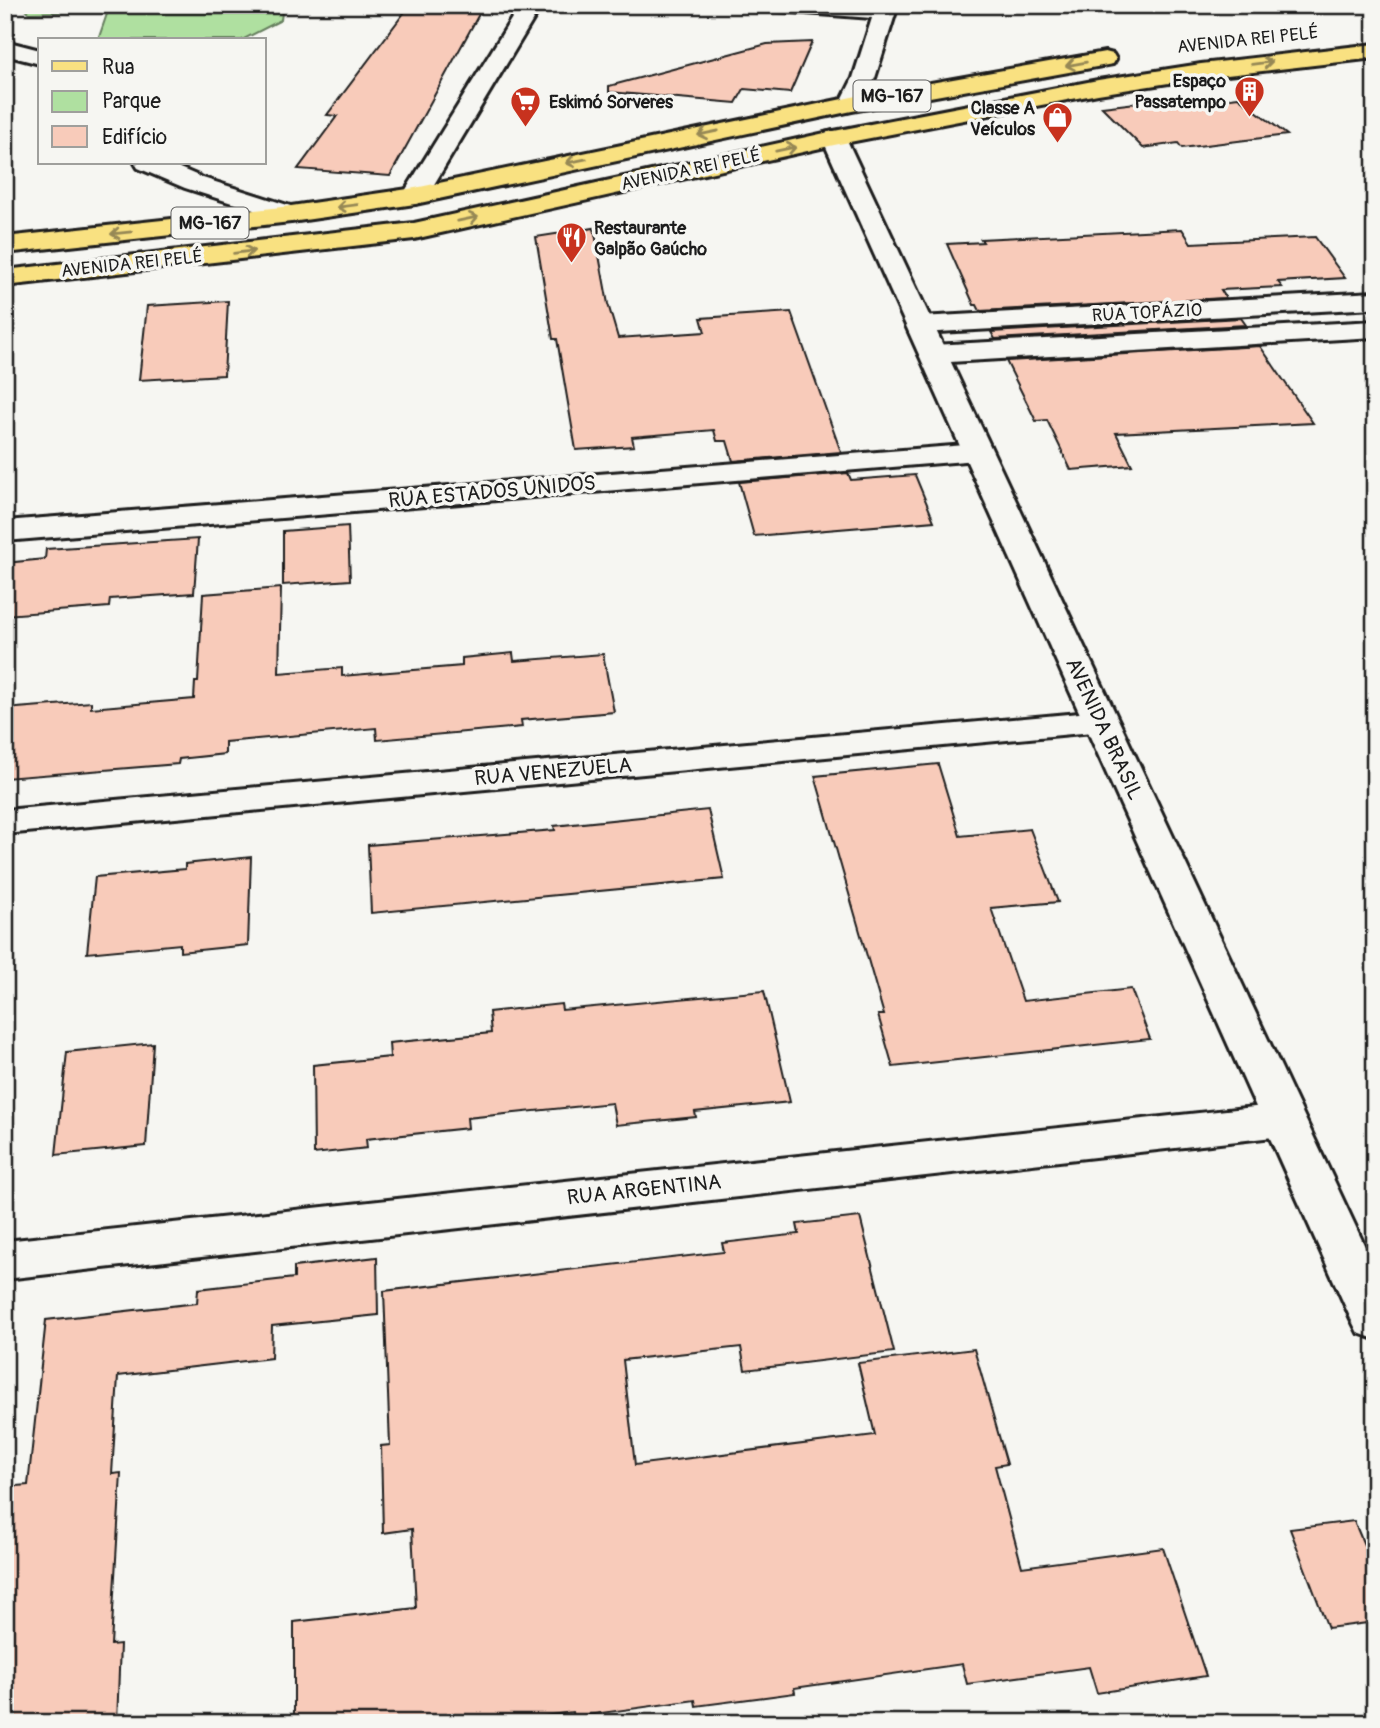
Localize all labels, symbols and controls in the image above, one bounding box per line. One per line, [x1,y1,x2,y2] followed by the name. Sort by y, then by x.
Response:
[1176,21,1320,59] street label: AVENIDA REI PELÉ
[38,38,266,164] legend
[102,54,135,81] text: Rua
[1250,56,1273,69] one-way arrow
[1065,58,1088,71] one-way arrow
[1134,70,1226,114] place label: Espaço Passatempo
[1232,74,1266,118] building icon: Espaço Passatempo
[854,80,931,111] road number: MG-167
[509,85,543,129] supermarket icon: Eskimó Sorveres
[102,88,161,115] text: Parque
[549,91,674,114] place label: Eskimó Sorveres
[970,97,1036,141] place label: Classe A Veículos
[1041,101,1075,145] shop icon: Classe A Veículos
[102,124,167,151] text: Edifício
[697,127,720,141] one-way arrow
[774,141,797,155] one-way arrow
[619,144,763,196] street label: AVENIDA REI PELÉ
[565,155,588,169] one-way arrow
[336,200,359,213] one-way arrow
[172,208,248,238] road number: MG-167
[456,211,479,225] one-way arrow
[594,217,707,261] place label: Restaurante Galpão Gaúcho
[554,221,588,265] restaurant icon: Restaurante Galpão Gaúcho
[110,227,133,240] one-way arrow
[60,245,204,283] street label: AVENIDA REI PELÉ
[232,245,254,258] one-way arrow
[1091,299,1203,327] street label: RUA TOPÁZIO
[387,469,597,515] street label: RUA ESTADOS UNIDOS
[1059,654,1149,804] street label: AVENIDA BRASIL
[473,752,633,792] street label: RUA VENEZUELA
[566,1168,722,1212] street label: RUA ARGENTINA

